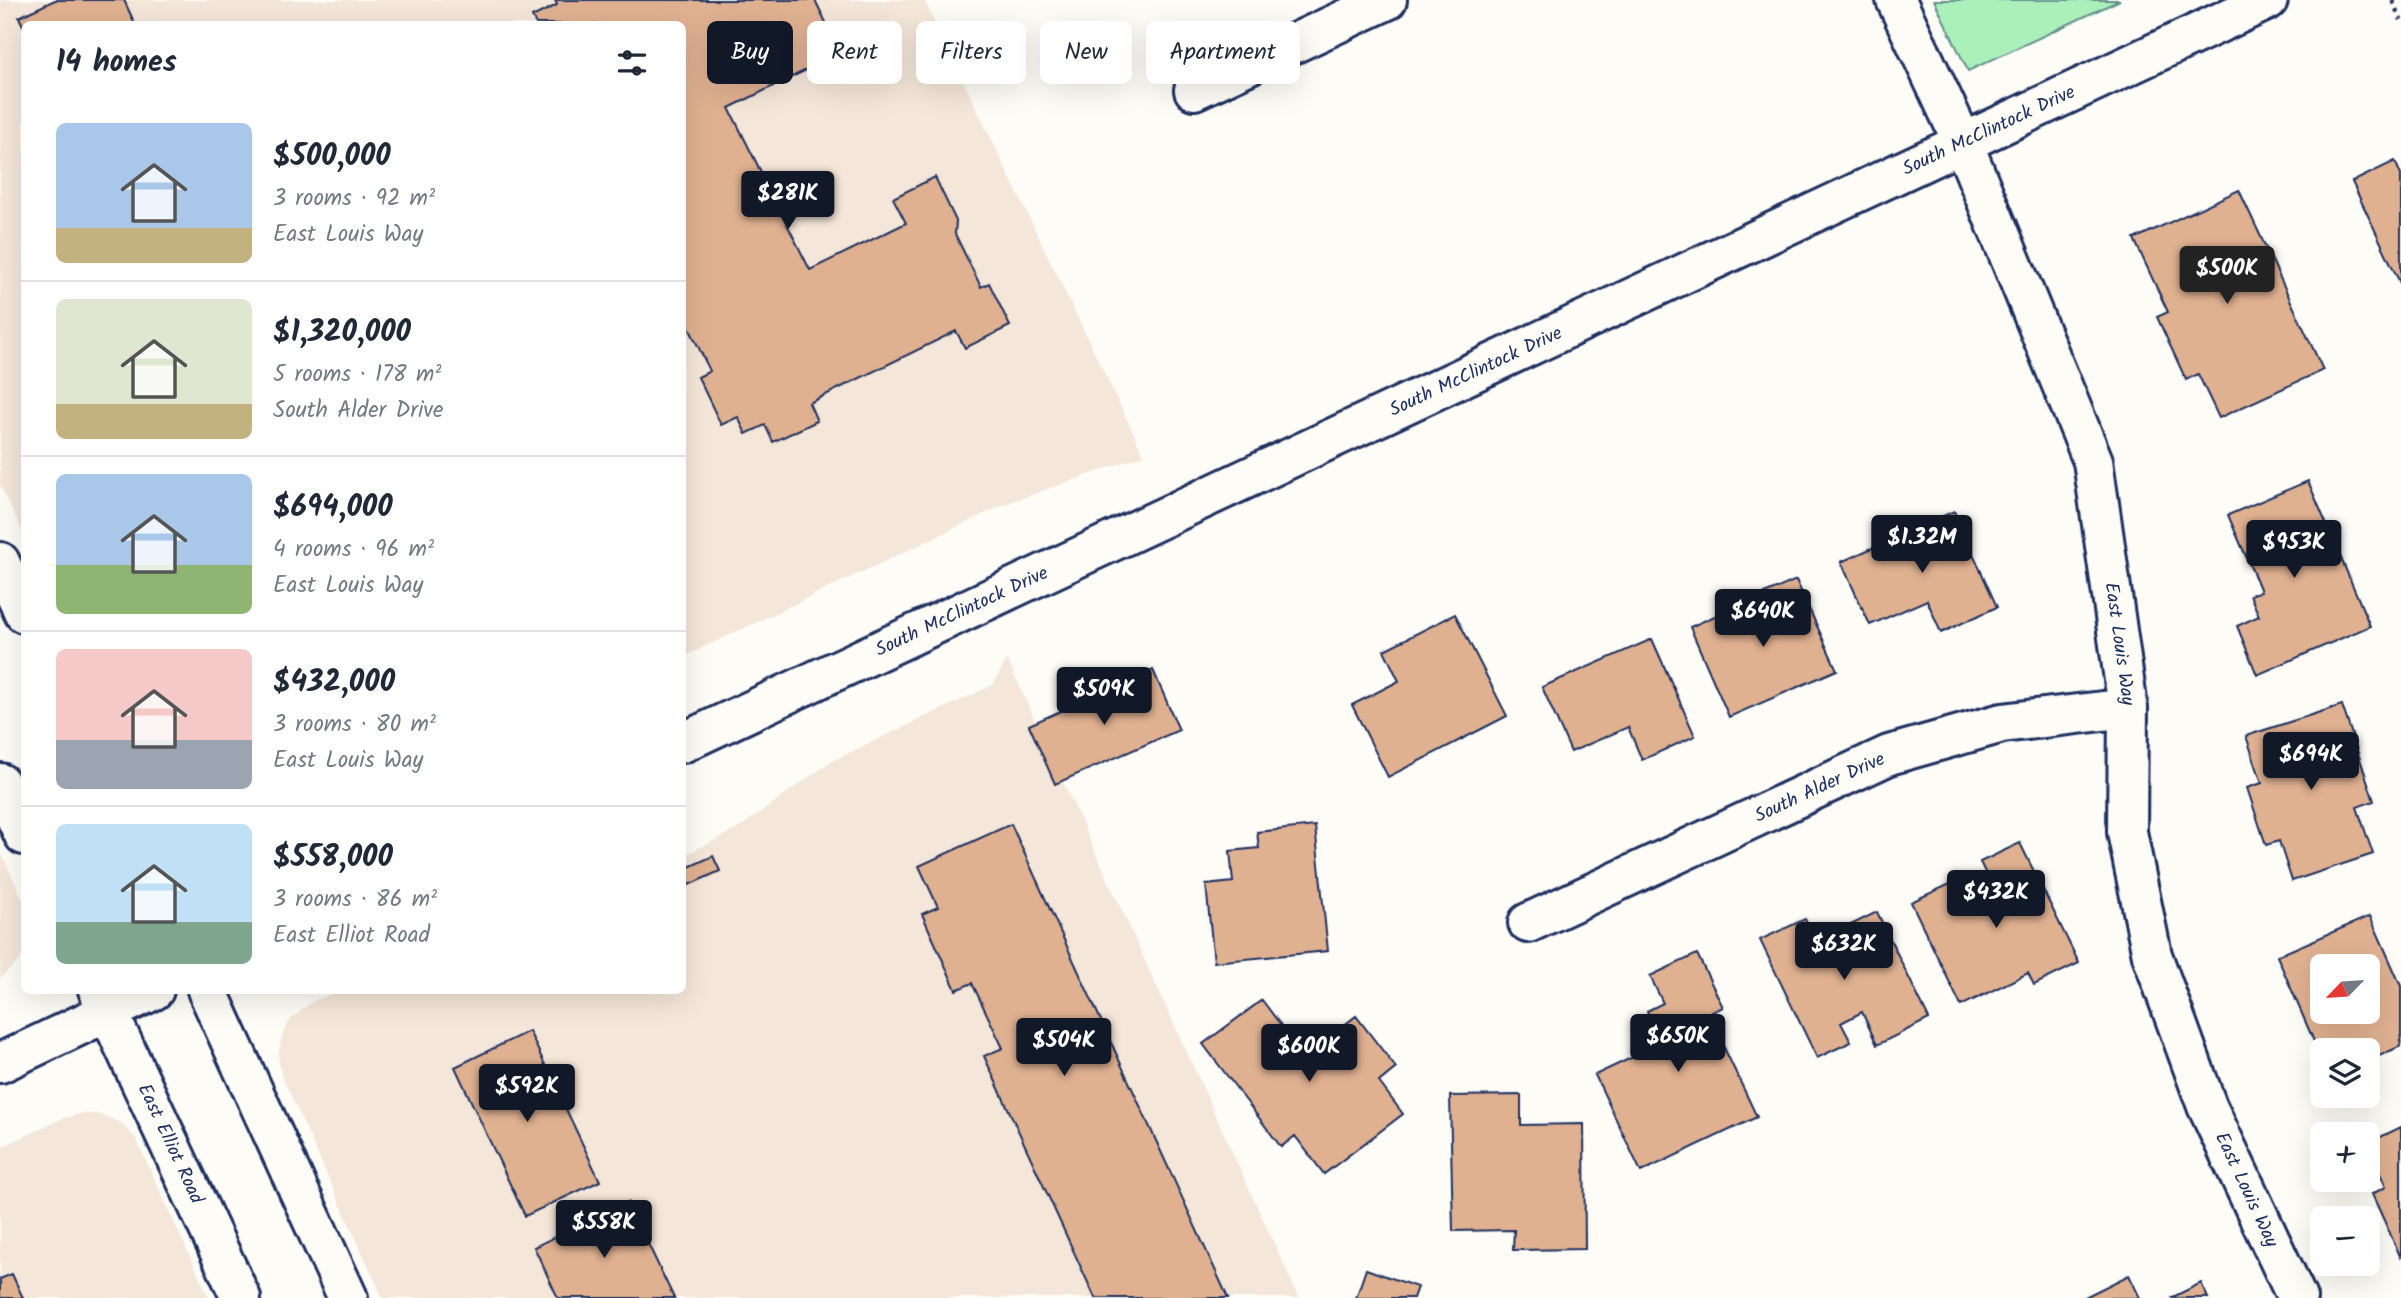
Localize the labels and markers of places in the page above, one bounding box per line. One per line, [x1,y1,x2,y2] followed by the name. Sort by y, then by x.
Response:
[739,172,837,231] pin: $281K
[2178,246,2276,306] pin: $500K
[1865,516,1979,575] pin: $1.32M
[2245,520,2343,580] pin: $953K
[1714,590,1812,649] pin: $640K
[1055,668,1153,727] pin: $509K
[2262,732,2360,792] pin: $694K
[1947,870,2045,930] pin: $432K
[1795,922,1893,982] pin: $632K
[1629,1014,1727,1074] pin: $650K
[1015,1018,1113,1078] pin: $504K
[1260,1024,1358,1084] pin: $600K
[478,1064,576,1124] pin: $592K
[555,1200,653,1260] pin: $558K

